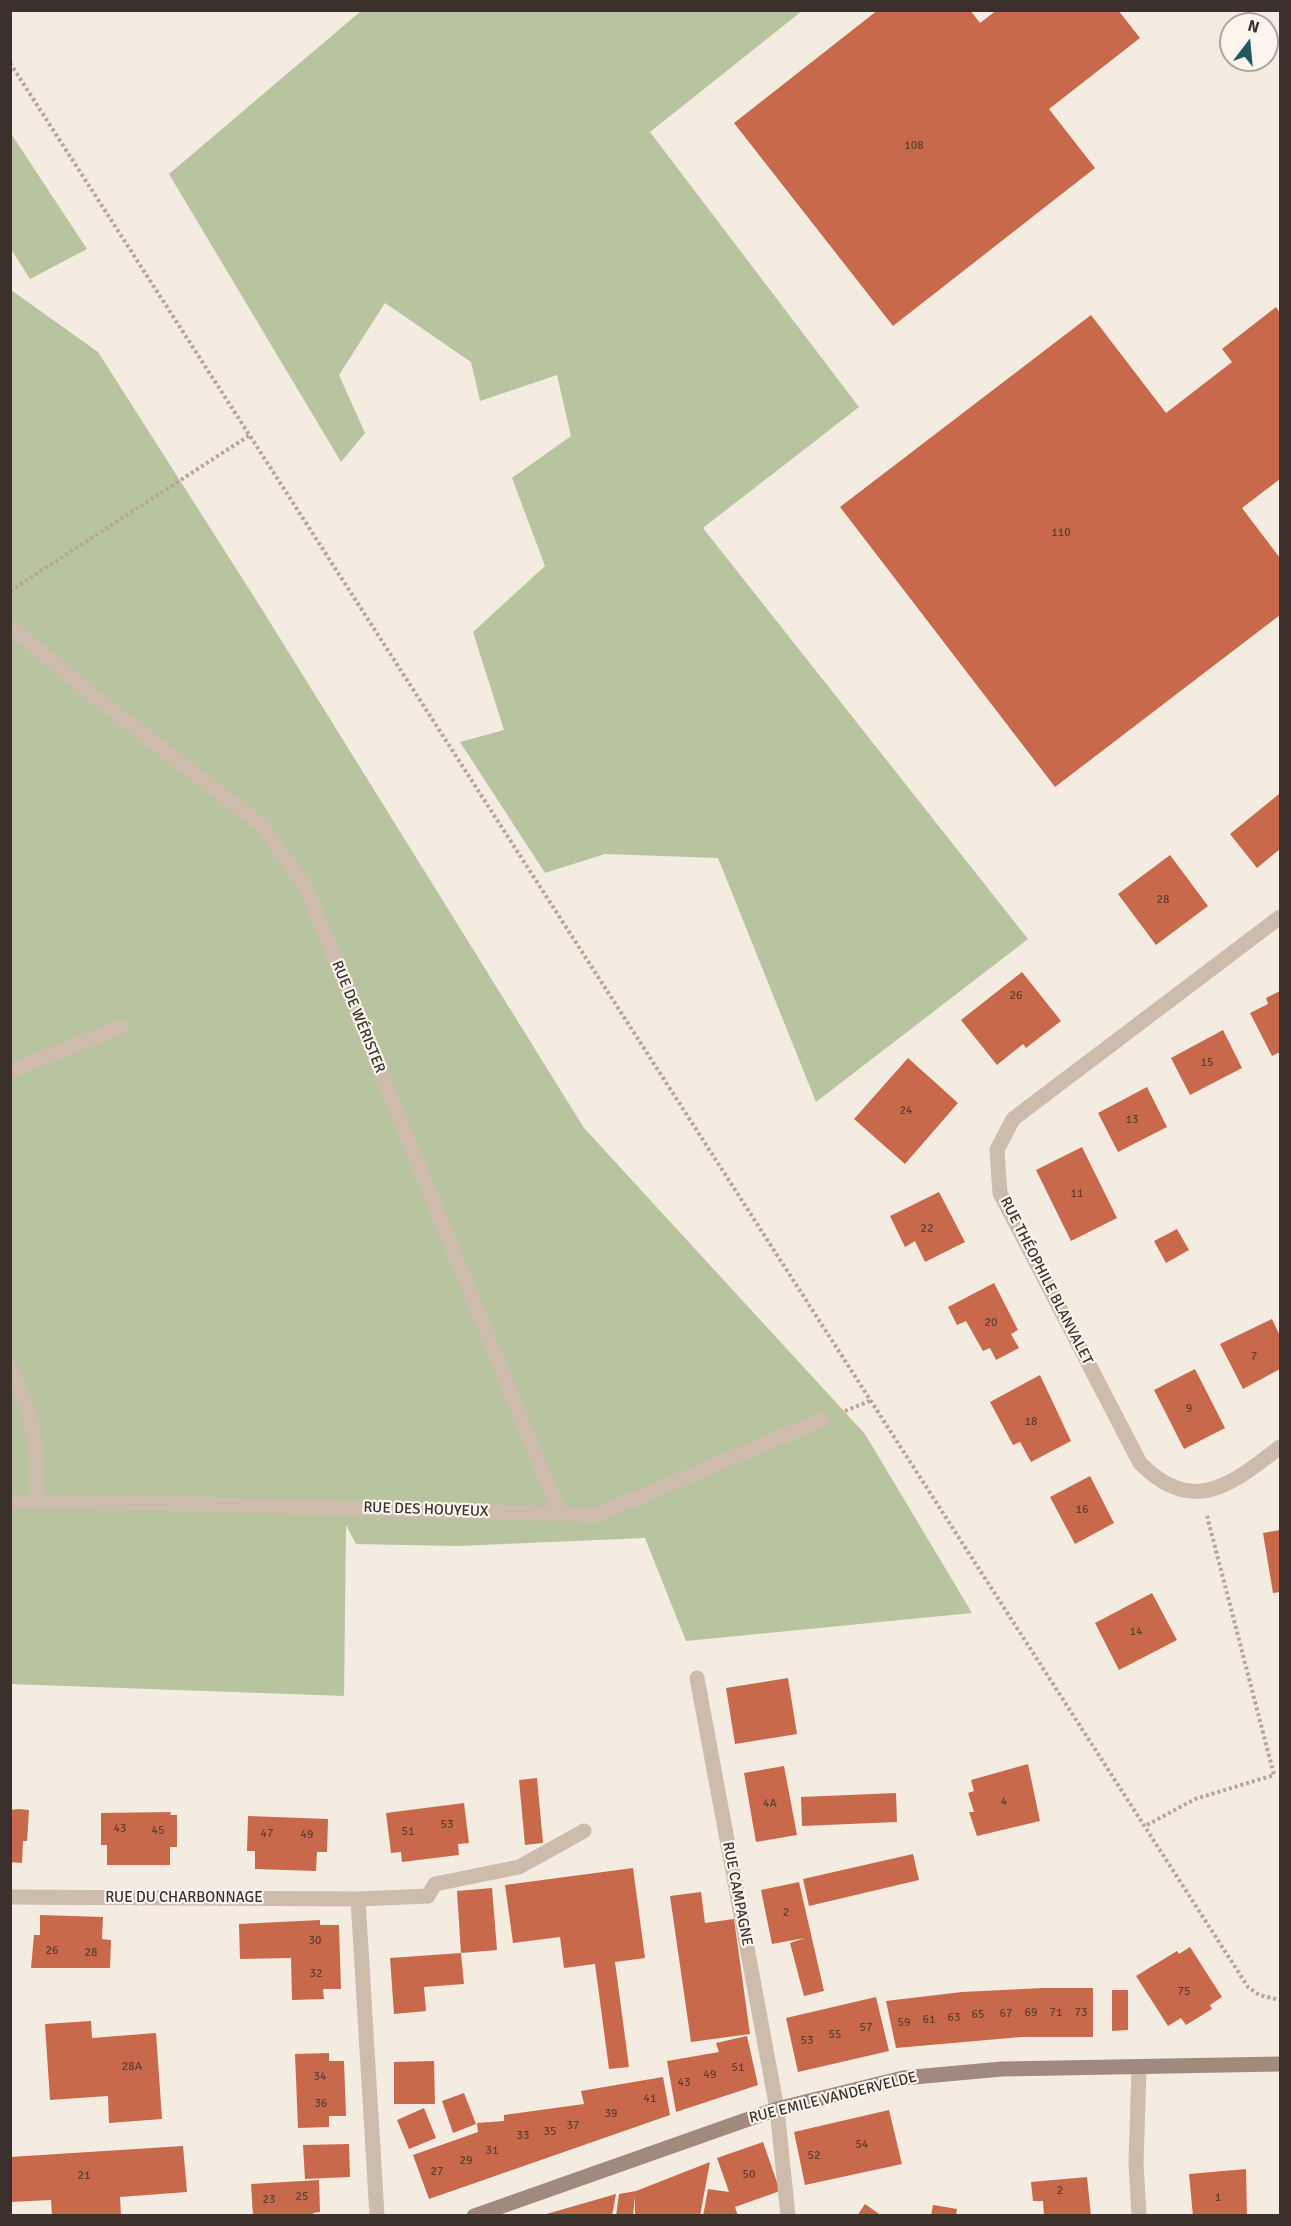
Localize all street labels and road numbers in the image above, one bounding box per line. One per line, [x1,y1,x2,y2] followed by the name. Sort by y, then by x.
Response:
[327,958,389,1076] street label: RUE DE WÉRISTER
[996,1194,1096,1368] street label: RUE THÉOPHILE BLANVALET
[363,1499,489,1521] street label: RUE DES HOUYEUX
[718,1840,756,1948] street label: RUE CAMPAGNE
[105,1889,263,1907] street label: RUE DU CHARBONNAGE
[747,2068,919,2128] street label: RUE EMILE VANDERVELDE

